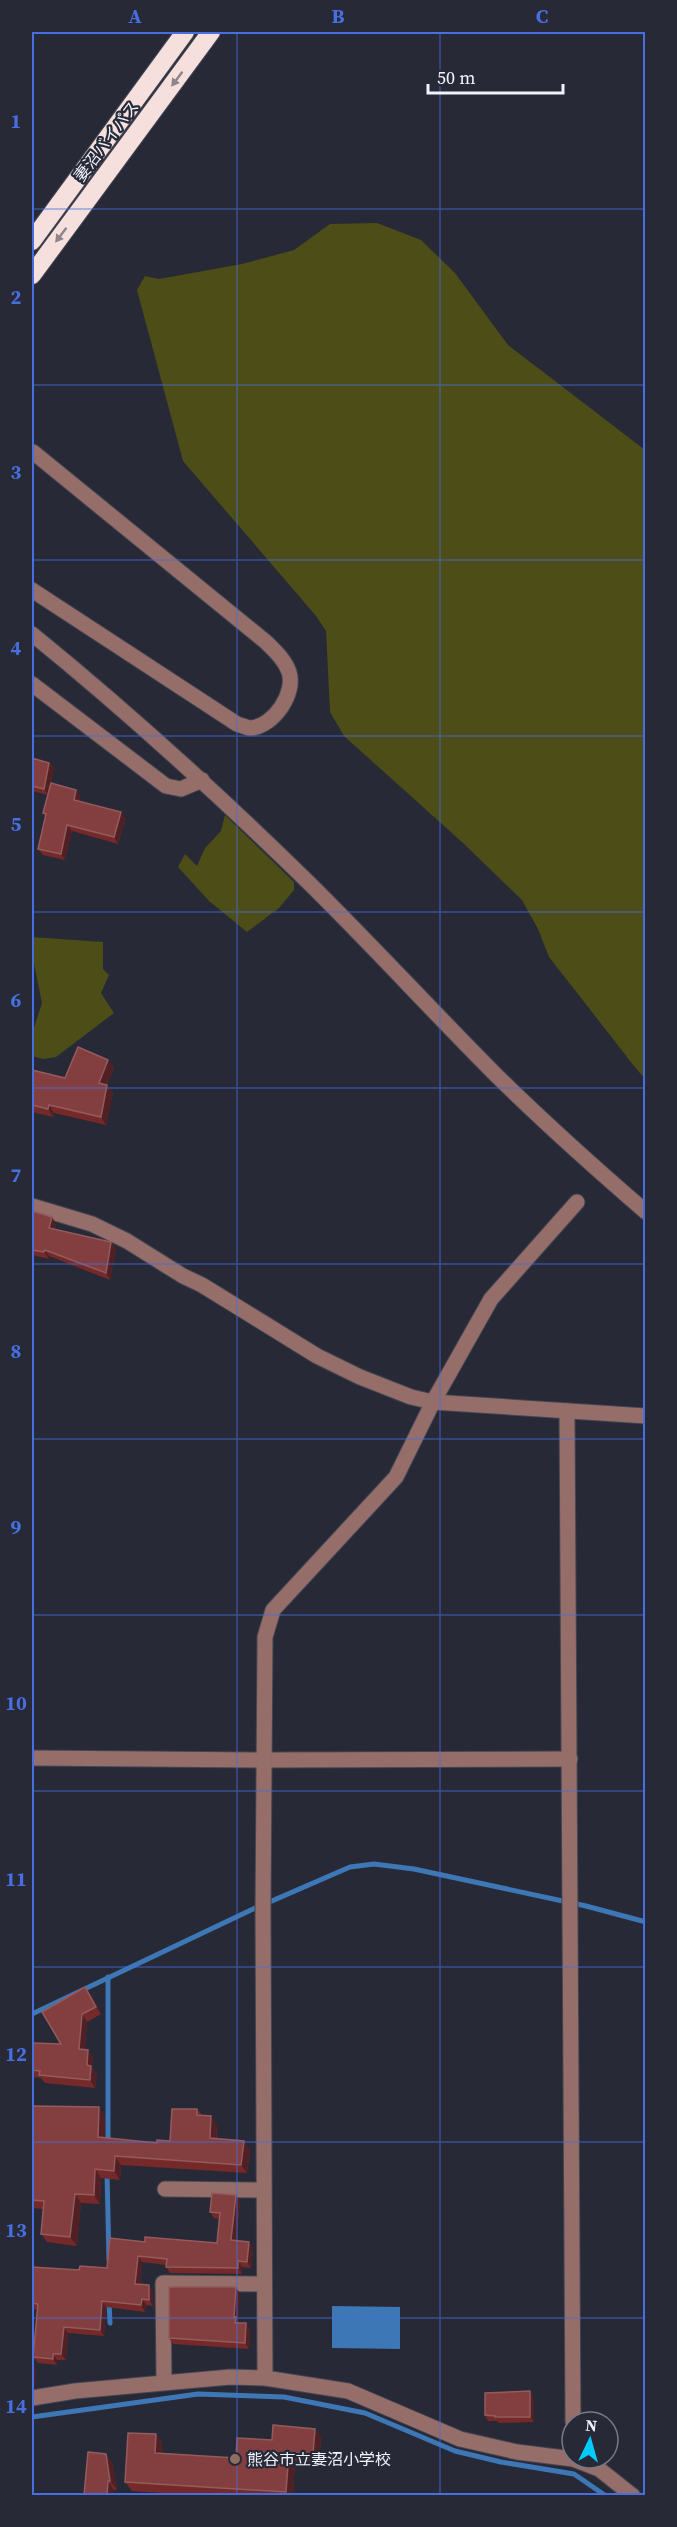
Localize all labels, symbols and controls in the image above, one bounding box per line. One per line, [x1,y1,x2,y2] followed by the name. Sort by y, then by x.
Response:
[128,2,142,30] text: A
[331,2,345,30] text: B
[536,2,548,30] text: C
[428,57,563,95] scale bar
[437,65,475,90] text: 50 m
[171,71,183,86] one-way arrow
[68,96,144,186] street label: 妻沼バイパス
[11,107,21,135] text: 1
[55,228,67,243] one-way arrow
[11,283,22,311] text: 2
[11,458,22,486] text: 3
[11,634,22,662] text: 4
[11,810,22,838] text: 5
[11,986,22,1014] text: 6
[11,1161,22,1189] text: 7
[11,1337,21,1365] text: 8
[11,1513,22,1541] text: 9
[5,1689,27,1717] text: 10
[5,1865,27,1893] text: 11
[5,2040,27,2068] text: 12
[5,2216,27,2244] text: 13
[5,2392,27,2420] text: 14
[560,2410,620,2470] north arrow
[585,2414,598,2437] text: N
[247,2448,391,2470] place label: 熊谷市立妻沼小学校
[228,2452,242,2466] marker: 熊谷市立妻沼小学校

